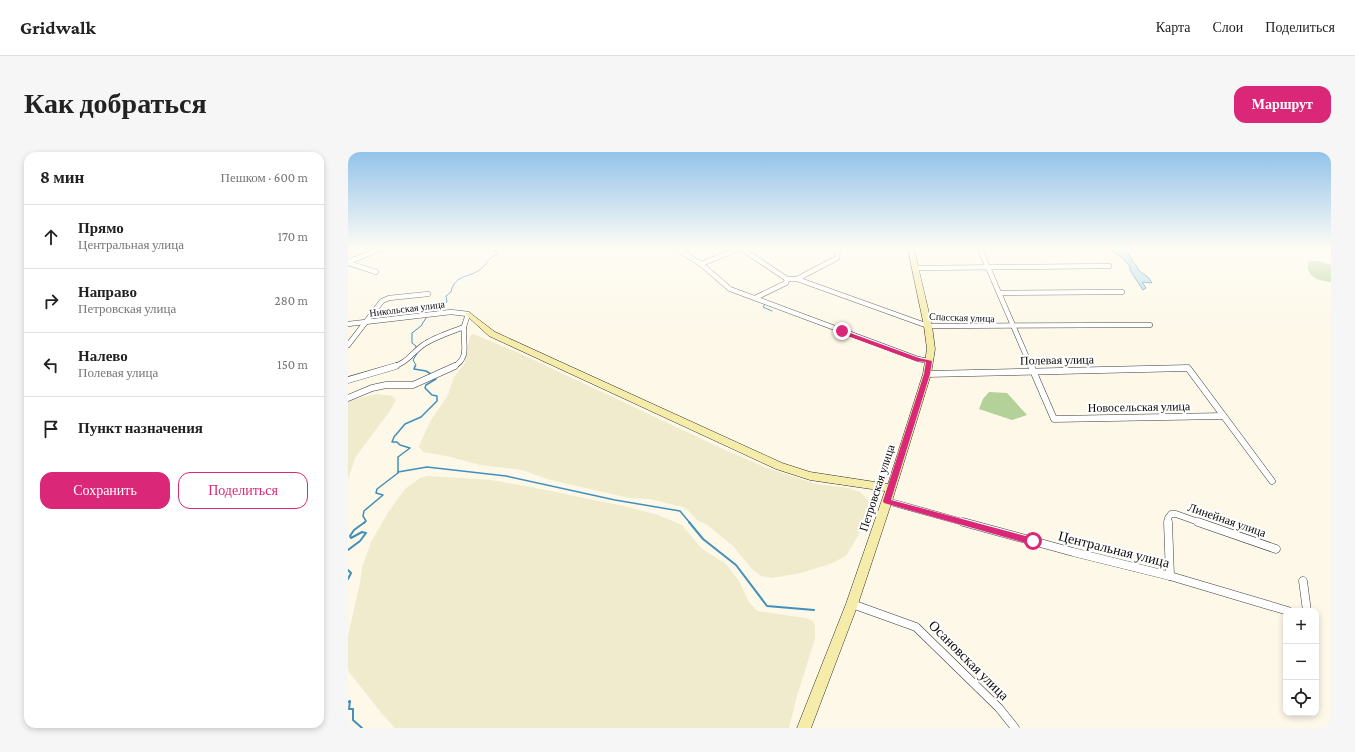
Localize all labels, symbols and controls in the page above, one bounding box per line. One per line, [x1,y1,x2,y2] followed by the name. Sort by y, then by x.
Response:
[20,17,96,38] text: Gridwalk
[1156,19,1190,35] text: Карта
[1212,19,1243,35] text: Слои
[1265,19,1335,35] text: Поделиться
[1234,86,1331,123] button: Маршрут
[24,88,207,119] text: Как добраться
[40,168,84,187] text: 8 мин
[221,170,308,185] text: Пешком · 600 m
[78,220,124,236] text: Прямо
[40,226,62,248] icon: ahead
[278,229,308,244] text: 170 m
[78,237,184,252] text: Центральная улица
[78,284,137,300] text: Направо
[40,290,62,312] icon: right
[275,293,308,308] text: 280 m
[369,298,446,319] street label: Никольская улица
[78,301,176,316] text: Петровская улица
[929,311,996,324] street label: Спасская улица
[833,322,851,340] route end
[78,348,128,364] text: Налево
[1020,352,1095,368] street label: Полевая улица
[40,354,62,376] icon: left
[277,357,308,372] text: 150 m
[78,365,158,380] text: Полевая улица
[1088,399,1191,415] street label: Новосельская улица
[40,418,62,440] icon: arrive
[78,420,203,436] text: Пункт назначения
[856,442,898,533] street label: Петровская улица
[40,472,170,509] button: Сохранить
[178,472,308,509] button: Поделиться
[1186,500,1269,540] street label: Линейная улица
[1057,527,1172,571] street label: Центральная улица
[1024,532,1042,550] route start
[1283,608,1319,716] map controls
[1283,608,1319,644] button: +
[926,617,1013,704] street label: Осановская улица
[1283,644,1319,680] button: −
[1283,680,1319,716] button: locate

